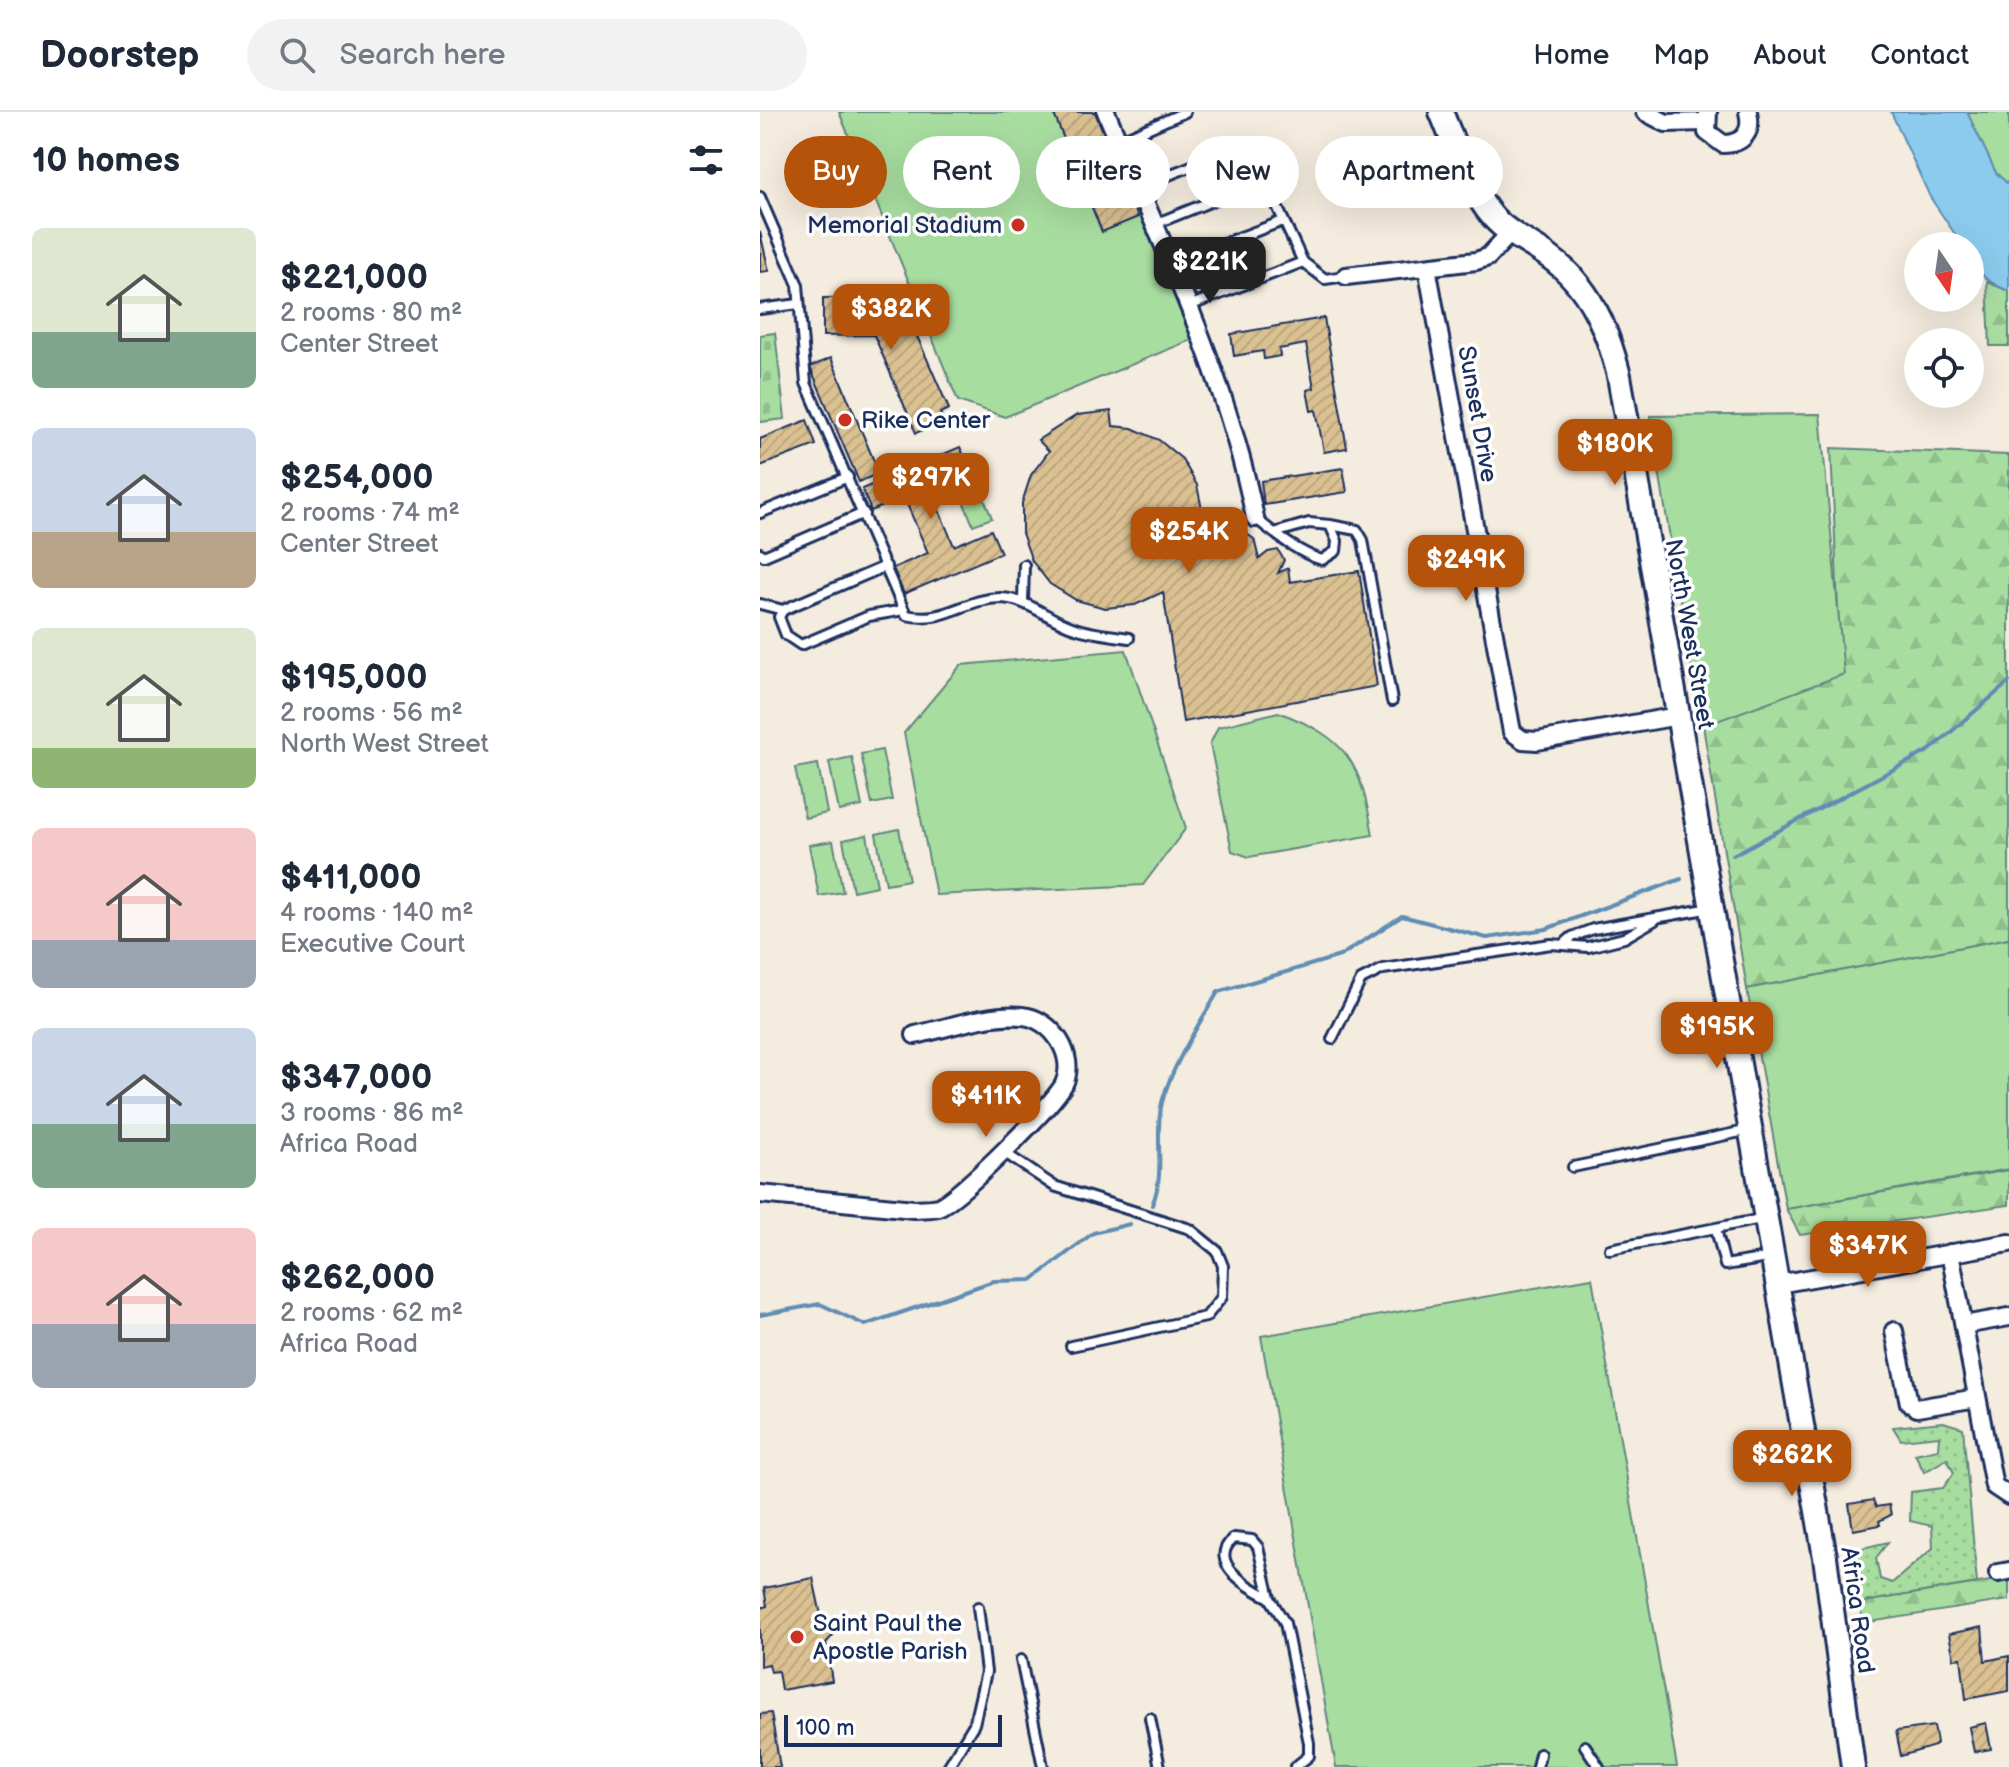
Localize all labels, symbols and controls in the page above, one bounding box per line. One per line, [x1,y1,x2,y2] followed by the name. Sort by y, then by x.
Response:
[247,19,807,91] search box
[40,33,199,78] text: Doorstep
[275,33,319,77] icon: search
[339,37,506,73] text: Search here
[1533,39,1609,72] text: Home
[1653,39,1710,72] text: Map
[1754,39,1826,72] text: About
[1870,39,1969,72] text: Contact
[784,136,887,208] chip: Buy
[903,136,1020,208] chip: Rent
[1036,136,1170,208] chip: Filters
[1186,136,1299,208] chip: New
[1315,136,1503,208] chip: Apartment
[684,138,728,182] icon: filters
[32,140,180,181] text: 10 homes
[807,211,1002,240] place label: Memorial Stadium
[1009,216,1027,234] marker: Memorial Stadium
[1904,232,1984,312] north arrow
[1904,232,1984,408] map controls
[1154,237,1266,305] pin: $221K
[1172,247,1248,278] text: $221K
[280,257,428,298] text: $221,000
[96,260,192,356] icon: home
[835,284,947,352] pin: $382K
[850,294,932,325] text: $382K
[280,298,462,329] text: 2 rooms · 80 m²
[1904,328,1984,408] button: locate
[280,329,438,360] text: Center Street
[1451,344,1504,484] street label: Sunset Drive
[861,406,990,435] place label: Rike Center
[836,411,854,429] marker: Rike Center
[1559,419,1671,487] pin: $180K
[1576,429,1654,460] text: $180K
[875,453,987,521] pin: $297K
[280,457,434,498] text: $254,000
[96,460,192,556] icon: home
[891,463,971,494] text: $297K
[280,498,460,529] text: 2 rooms · 74 m²
[1133,507,1245,575] pin: $254K
[1149,517,1229,548] text: $254K
[280,529,438,560] text: Center Street
[1410,535,1522,603] pin: $249K
[1658,537,1721,732] street label: North West Street
[1426,545,1506,576] text: $249K
[280,657,427,698] text: $195,000
[96,660,192,756] icon: home
[280,698,463,729] text: 2 rooms · 56 m²
[280,729,489,760] text: North West Street
[280,857,421,898] text: $411,000
[96,860,192,956] icon: home
[280,898,474,929] text: 4 rooms · 140 m²
[280,929,465,960] text: Executive Court
[1661,1002,1773,1070] pin: $195K
[1679,1012,1755,1043] text: $195K
[280,1057,432,1098] text: $347,000
[96,1060,192,1156] icon: home
[930,1071,1042,1139] pin: $411K
[950,1081,1022,1112] text: $411K
[280,1098,464,1129] text: 3 rooms · 86 m²
[280,1129,418,1160] text: Africa Road
[1812,1221,1924,1289] pin: $347K
[1828,1231,1908,1262] text: $347K
[280,1257,435,1298] text: $262,000
[96,1260,192,1356] icon: home
[280,1298,463,1329] text: 2 rooms · 62 m²
[280,1329,418,1360] text: Africa Road
[1736,1430,1848,1498] pin: $262K
[1751,1440,1833,1471] text: $262K
[1834,1545,1881,1675] street label: Africa Road
[813,1609,968,1666] place label: Saint Paul the Apostle Parish
[788,1628,806,1646] marker: Saint Paul the Apostle Parish
[784,1711,1002,1747] scale bar
[796,1715,855,1742] text: 100 m

